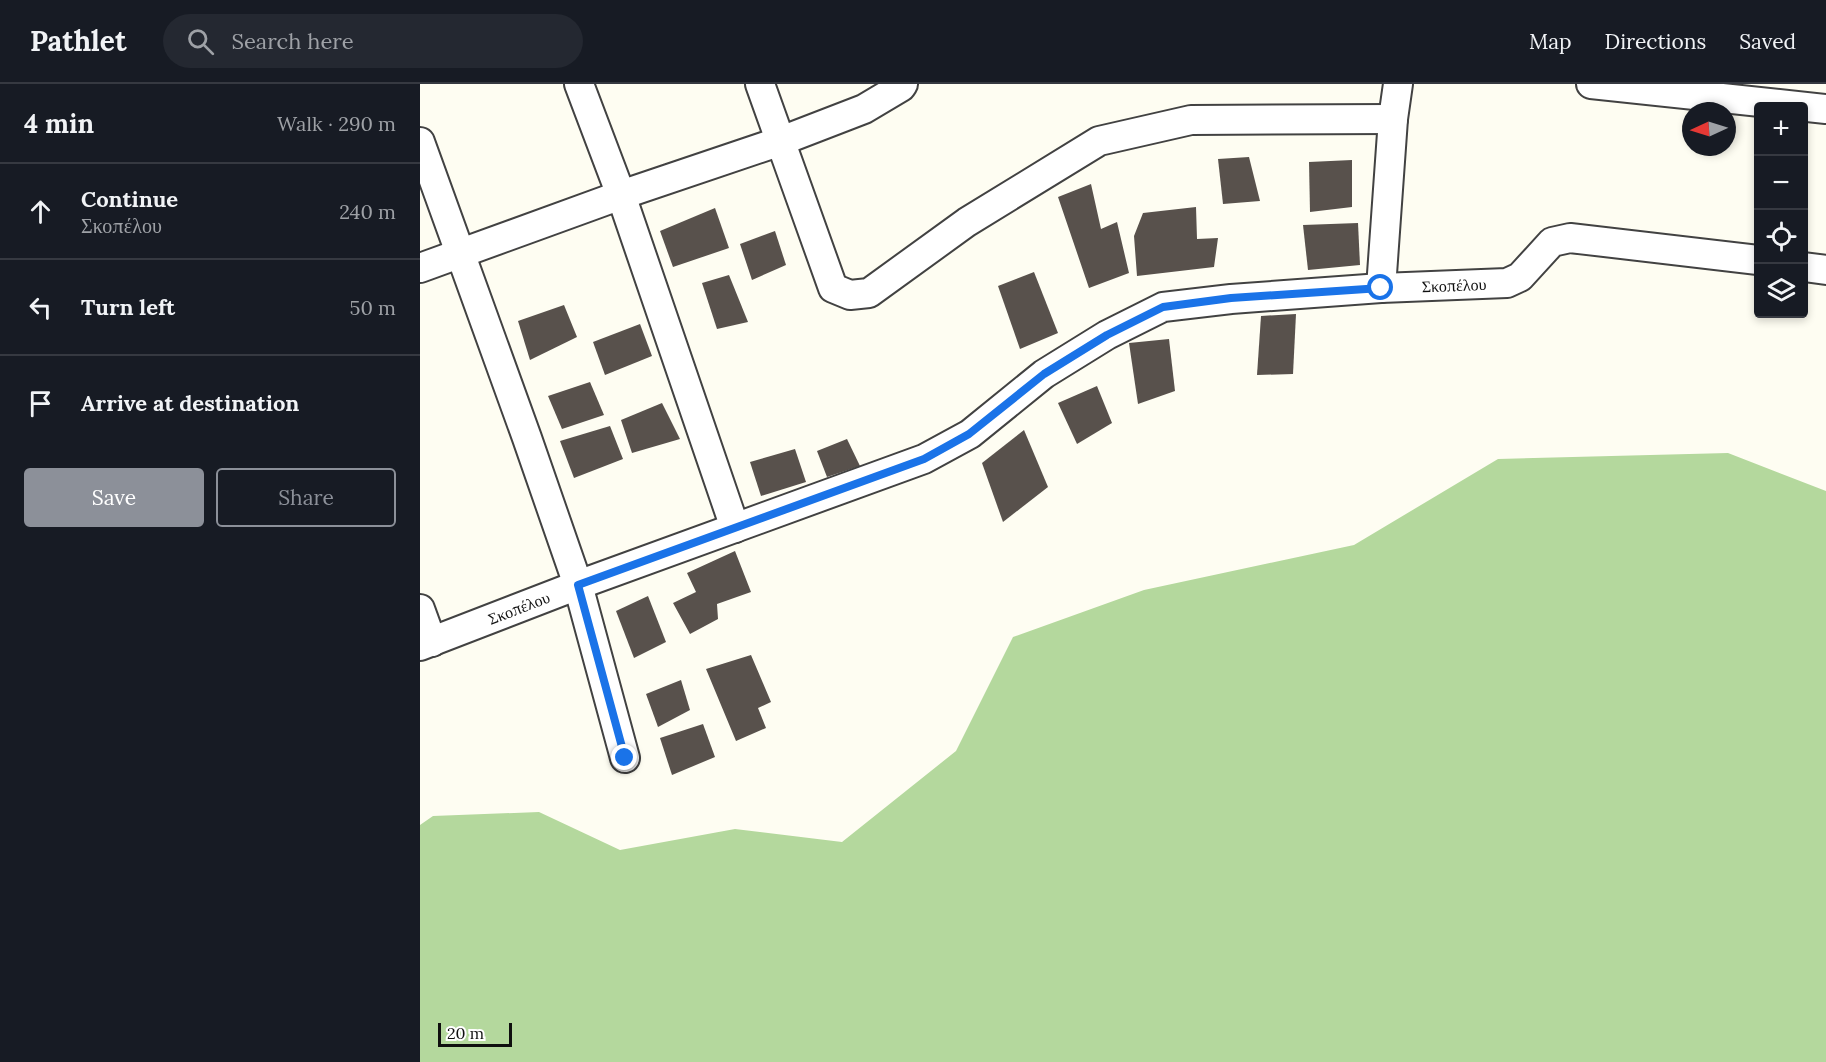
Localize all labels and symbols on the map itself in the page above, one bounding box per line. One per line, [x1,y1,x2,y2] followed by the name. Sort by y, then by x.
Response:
[1682,102,1736,156] north arrow
[1367,274,1393,300] route start
[1421,274,1487,296] street label: Σκοπέλου
[485,587,553,629] street label: Σκοπέλου
[611,744,637,770] route end
[438,1020,512,1048] scale bar

